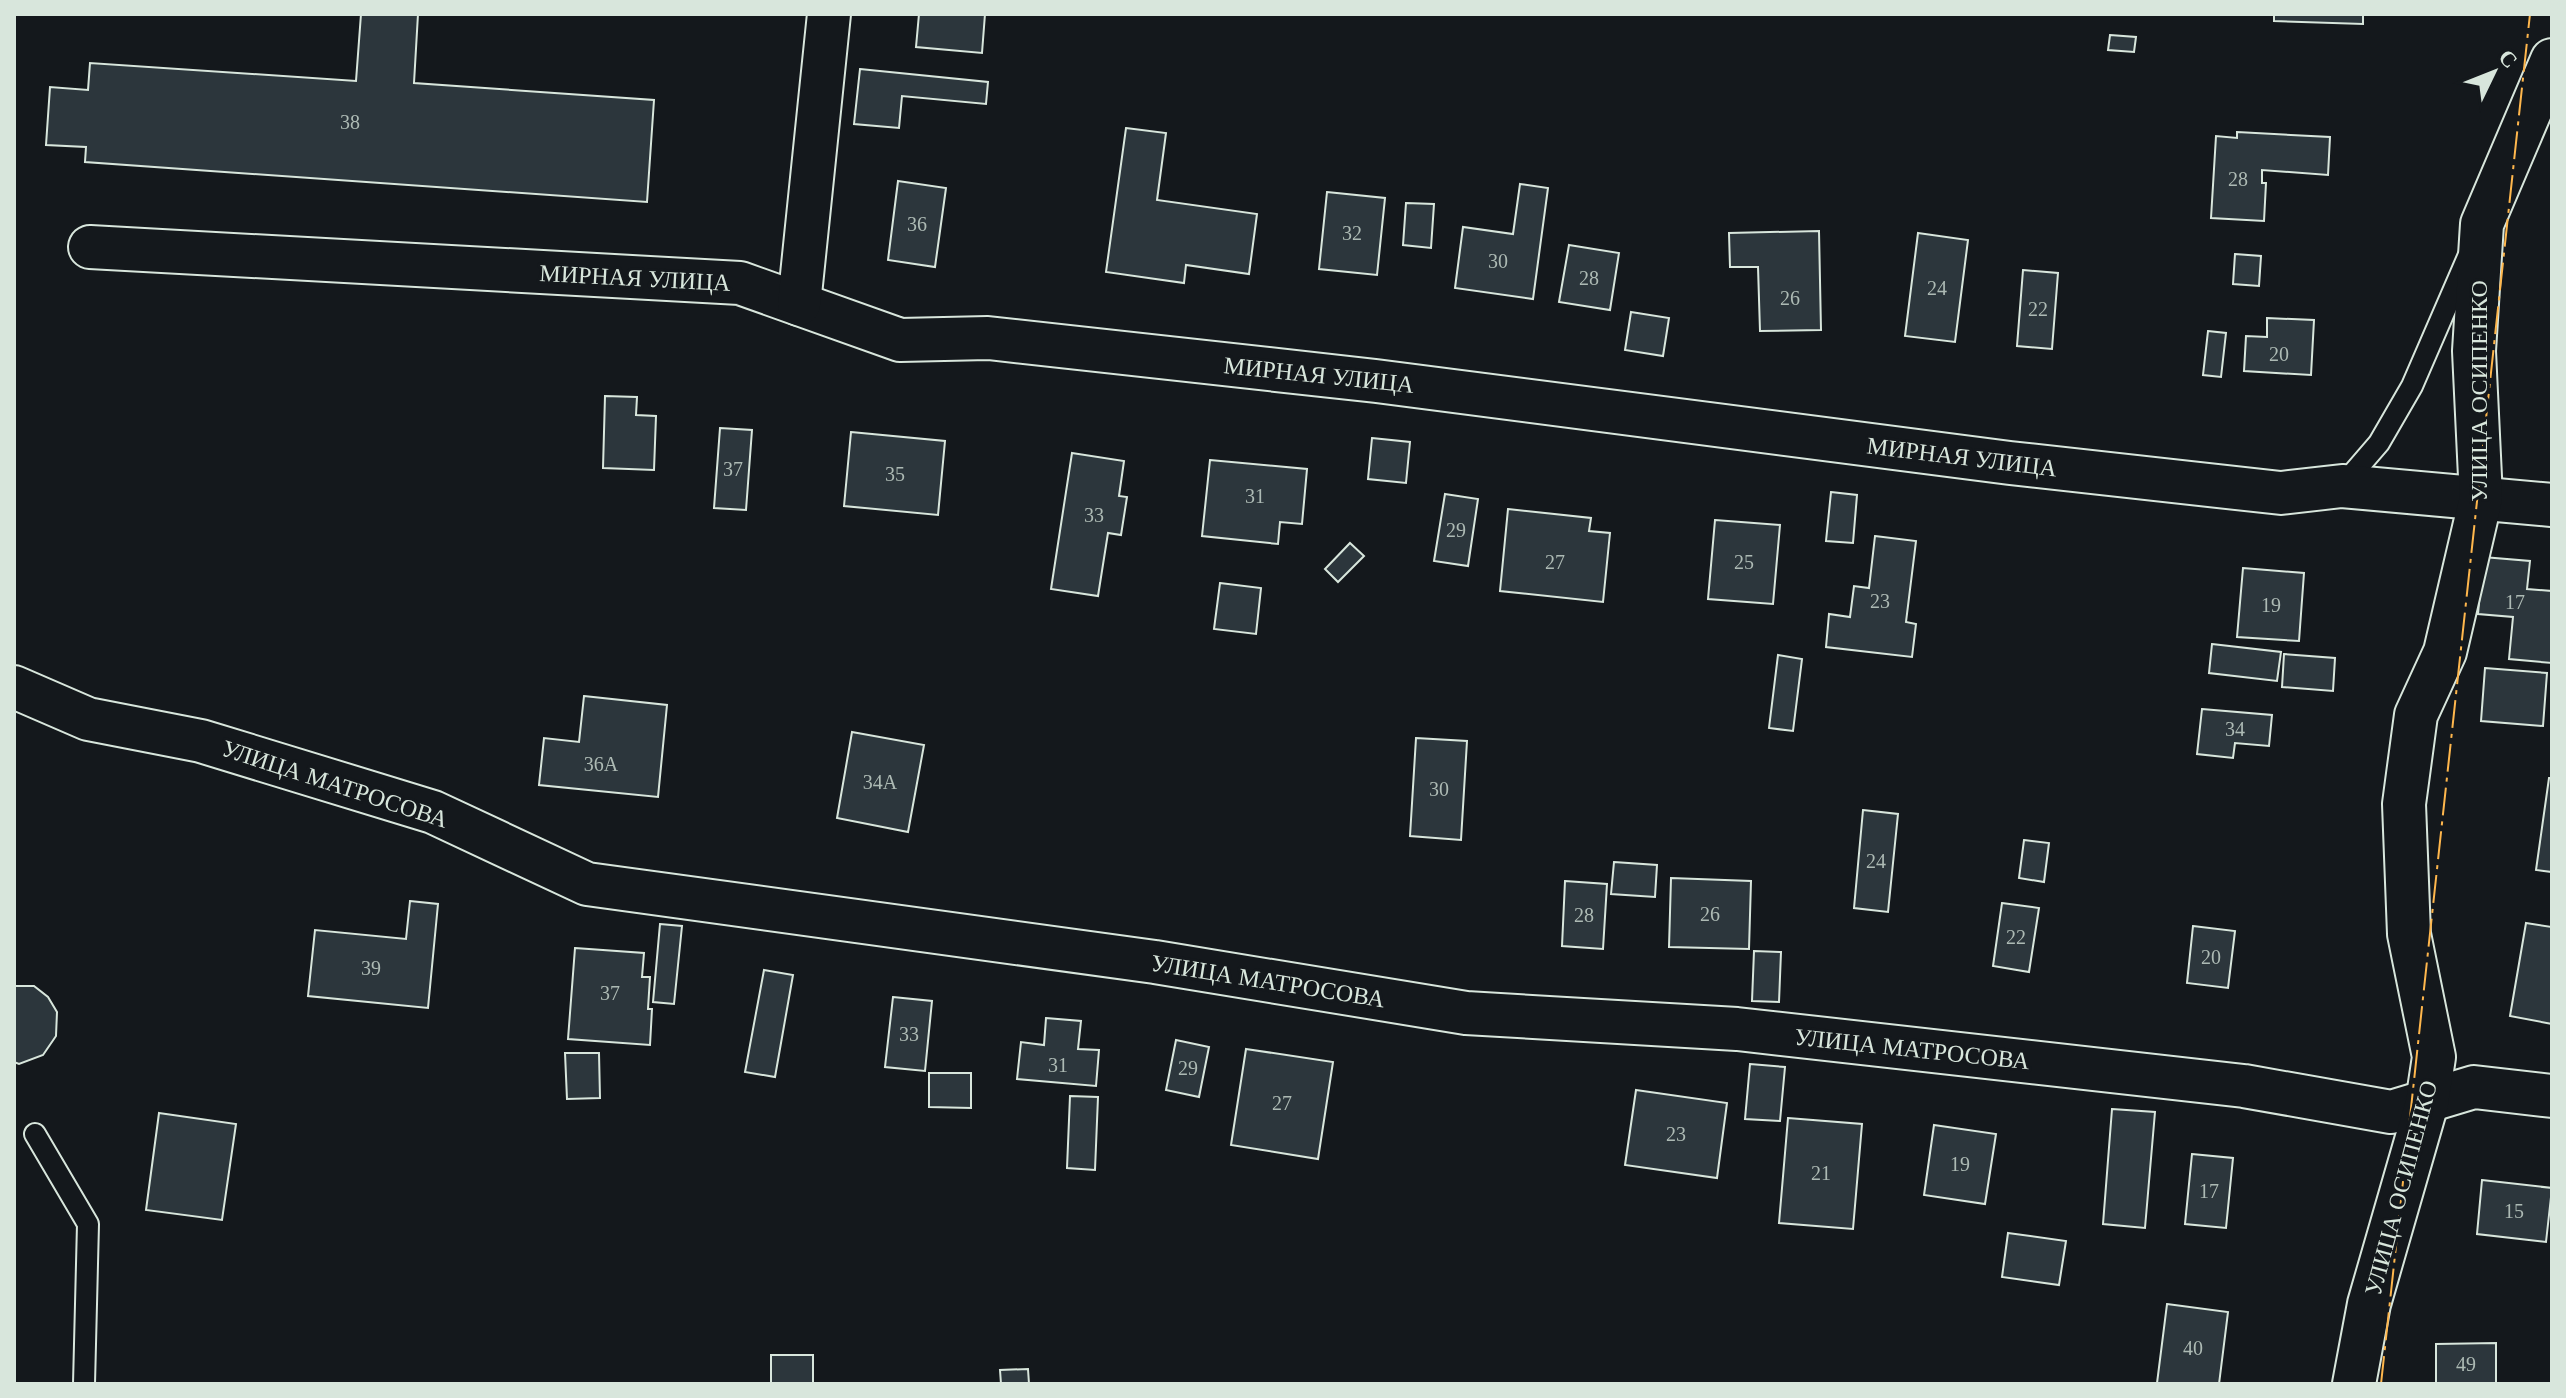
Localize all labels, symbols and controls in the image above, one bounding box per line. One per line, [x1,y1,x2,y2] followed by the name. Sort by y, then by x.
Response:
[2454,32,2534,112] north arrow
[2494,44,2523,73] text: С
[340,111,360,133] house number: 38
[2228,168,2248,190] house number: 28
[907,213,927,235] house number: 36
[1342,222,1362,244] house number: 32
[1488,250,1508,272] house number: 30
[539,260,732,296] street label: МИРНАЯ УЛИЦА
[1579,267,1599,289] house number: 28
[1927,277,1947,299] house number: 24
[2466,280,2492,502] street label: УЛИЦА ОСИПЕНКО
[1780,287,1800,309] house number: 26
[2028,298,2048,320] house number: 22
[2269,343,2289,365] house number: 20
[1223,352,1416,398] street label: МИРНАЯ УЛИЦА
[1866,432,2059,482] street label: МИРНАЯ УЛИЦА
[723,458,743,480] house number: 37
[885,463,905,485] house number: 35
[1245,485,1265,507] house number: 31
[1084,504,1104,526] house number: 33
[1446,519,1466,541] house number: 29
[1545,551,1565,573] house number: 27
[1734,551,1754,573] house number: 25
[1870,590,1890,612] house number: 23
[2505,591,2525,613] house number: 17
[2261,594,2281,616] house number: 19
[2225,718,2245,740] house number: 34
[219,735,452,833] street label: УЛИЦА МАТРОСОВА
[584,753,619,775] house number: 36А
[863,771,898,793] house number: 34А
[1429,778,1449,800] house number: 30
[1866,850,1886,872] house number: 24
[1700,903,1720,925] house number: 26
[1574,904,1594,926] house number: 28
[2006,926,2026,948] house number: 22
[2201,946,2221,968] house number: 20
[1149,950,1387,1012] street label: УЛИЦА МАТРОСОВА
[361,957,381,979] house number: 39
[600,982,620,1004] house number: 37
[899,1023,919,1045] house number: 33
[1793,1024,2031,1074] street label: УЛИЦА МАТРОСОВА
[1048,1054,1068,1076] house number: 31
[1178,1057,1198,1079] house number: 29
[2360,1078,2442,1298] street label: УЛИЦА ОСИПЕНКО
[1272,1092,1292,1114] house number: 27
[1666,1123,1686,1145] house number: 23
[1950,1153,1970,1175] house number: 19
[1811,1162,1831,1184] house number: 21
[2199,1180,2219,1202] house number: 17
[2504,1200,2524,1222] house number: 15
[2183,1337,2203,1359] house number: 40
[2456,1353,2476,1375] house number: 49

